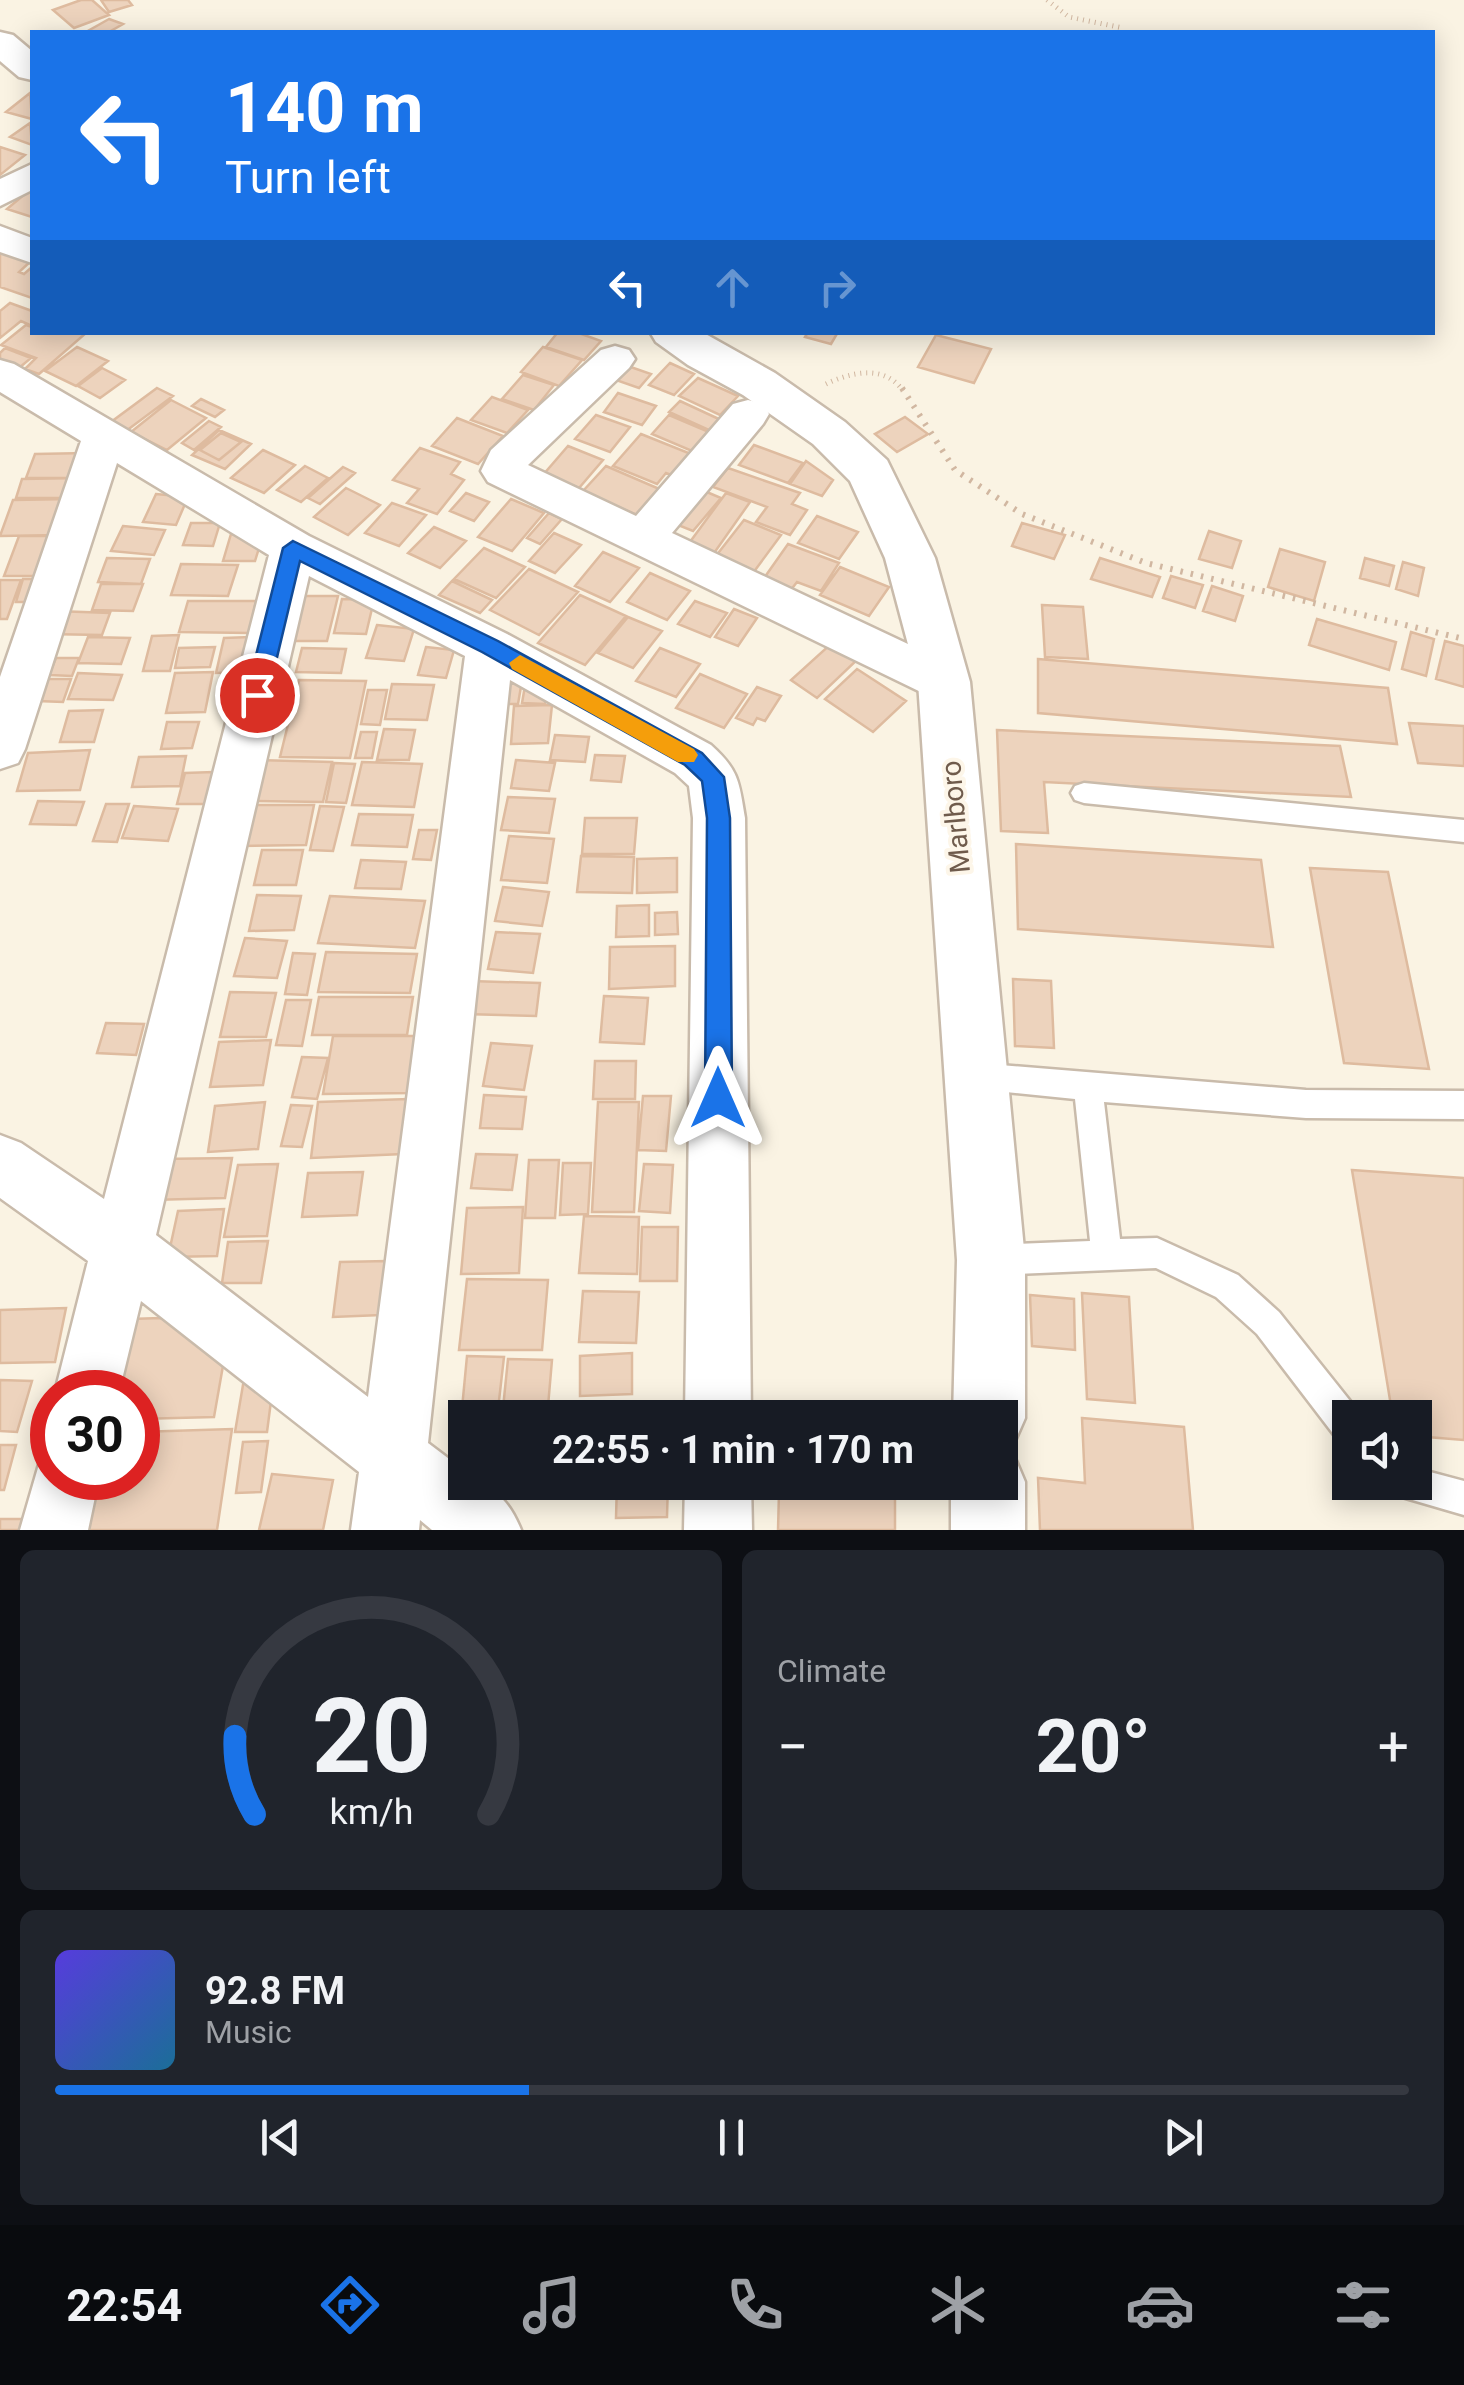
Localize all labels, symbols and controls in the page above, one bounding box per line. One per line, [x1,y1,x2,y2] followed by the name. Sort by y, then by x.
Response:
[225,67,424,149] text: 140 m
[60,70,190,200] icon: left
[225,151,391,204] text: Turn left
[600,260,655,315] icon: left
[705,260,760,315] icon: ahead
[810,260,865,315] icon: right
[215,653,300,738] pin
[230,668,285,723] icon: arrive
[934,759,977,875] street label: Marlboro
[666,1046,770,1150] position arrow
[30,1370,160,1500] speed limit sign: 30
[1332,1400,1432,1500] map controls
[1332,1400,1432,1500] button: sound
[552,1428,914,1472] text: 22:55 · 1 min · 170 m
[777,1652,886,1690] text: Climate
[311,1676,431,1797] text: 20
[1035,1702,1151,1790] text: 20°
[777,1715,808,1779] text: −
[1378,1715,1409,1779] text: +
[329,1791,413,1833] text: km/h
[205,1969,345,2013] text: 92.8 FM
[205,2013,292,2051] text: Music
[253,2110,308,2165] icon: previous
[704,2110,759,2165] icon: pause
[1156,2110,1211,2165] icon: next
[315,2270,385,2340] icon: directions
[517,2270,587,2340] icon: music
[720,2270,790,2340] icon: phone
[923,2270,993,2340] icon: climate
[1125,2270,1195,2340] icon: car
[1328,2270,1398,2340] icon: filters
[66,2279,182,2332] text: 22:54

